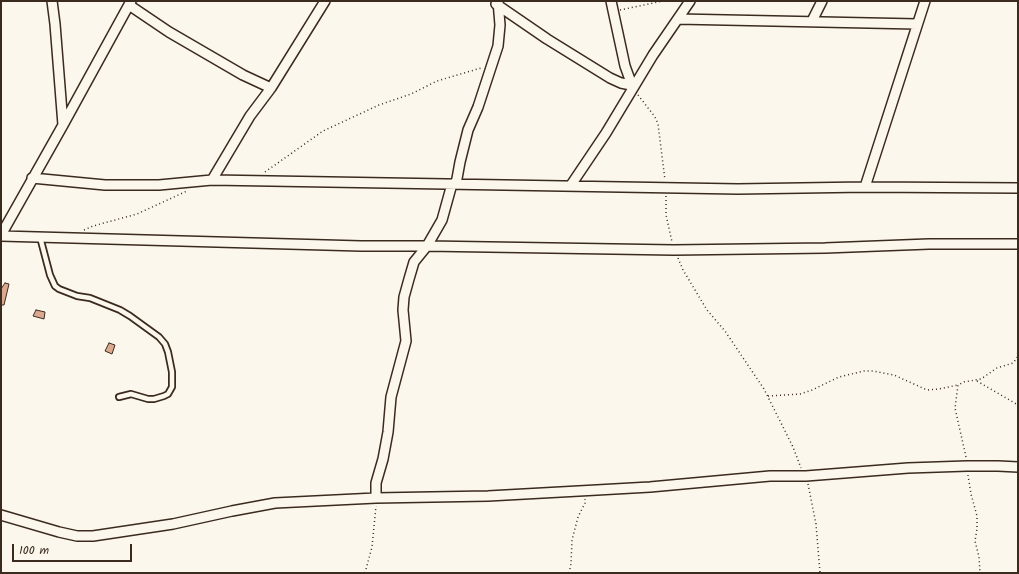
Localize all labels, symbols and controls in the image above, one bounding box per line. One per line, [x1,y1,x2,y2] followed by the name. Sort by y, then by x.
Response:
[14,536,134,562] scale bar
[19,541,49,560] text: 100 m

